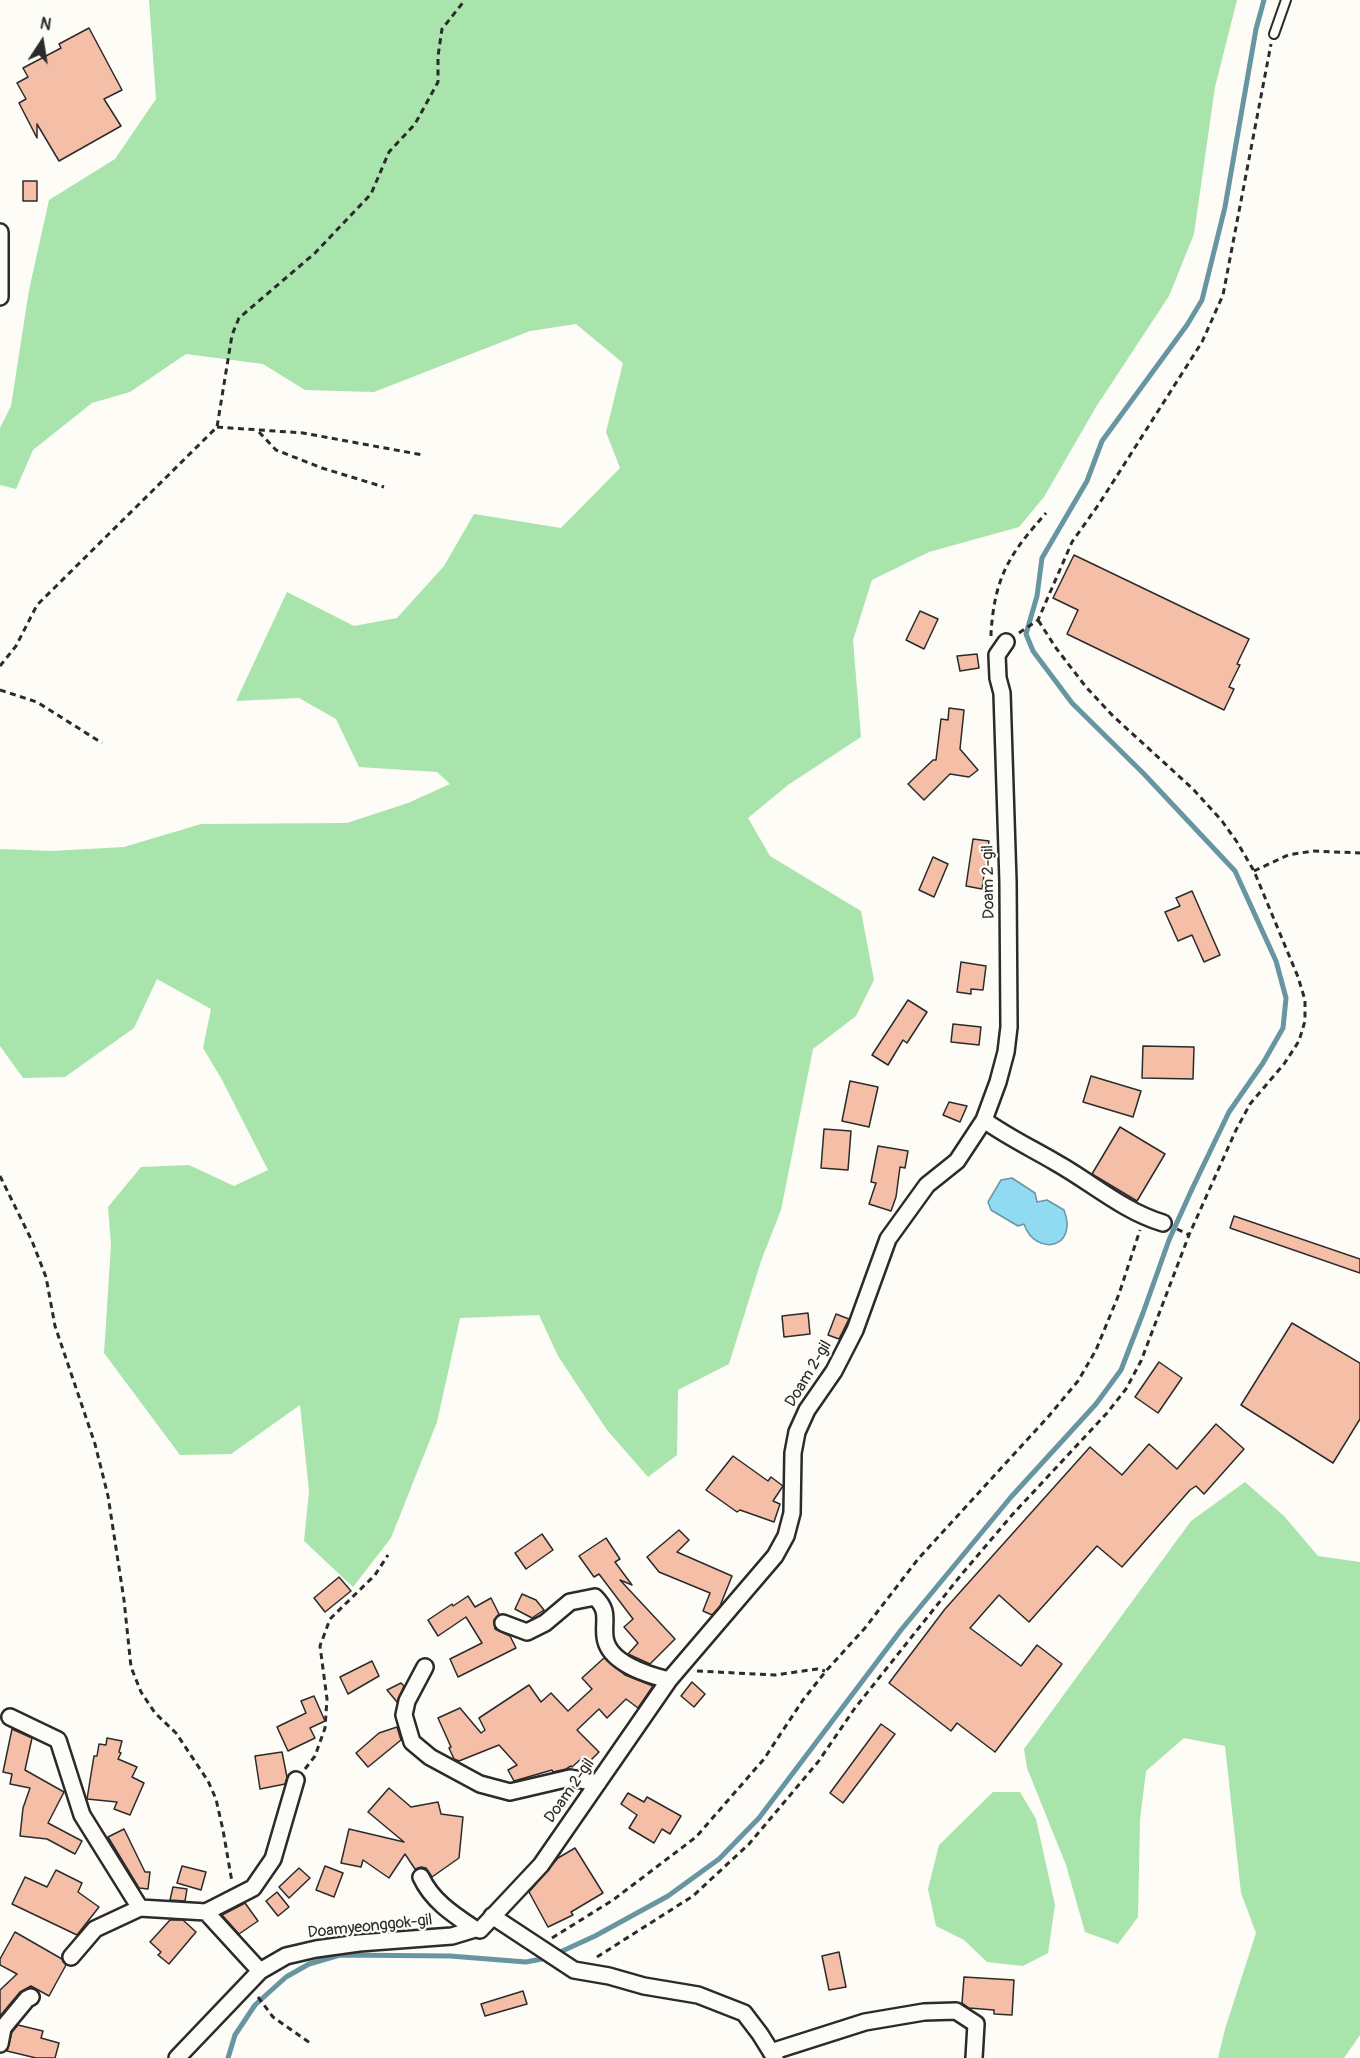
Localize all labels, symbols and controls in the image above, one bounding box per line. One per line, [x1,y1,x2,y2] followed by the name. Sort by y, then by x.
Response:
[12,12,72,72] north arrow
[38,13,53,35] text: N
[979,845,999,919] street label: Doam 2-gil
[782,1337,836,1411] street label: Doam 2-gil
[541,1755,599,1827] street label: Doam 2-gil
[307,1911,433,1943] street label: Doamyeonggok-gil

